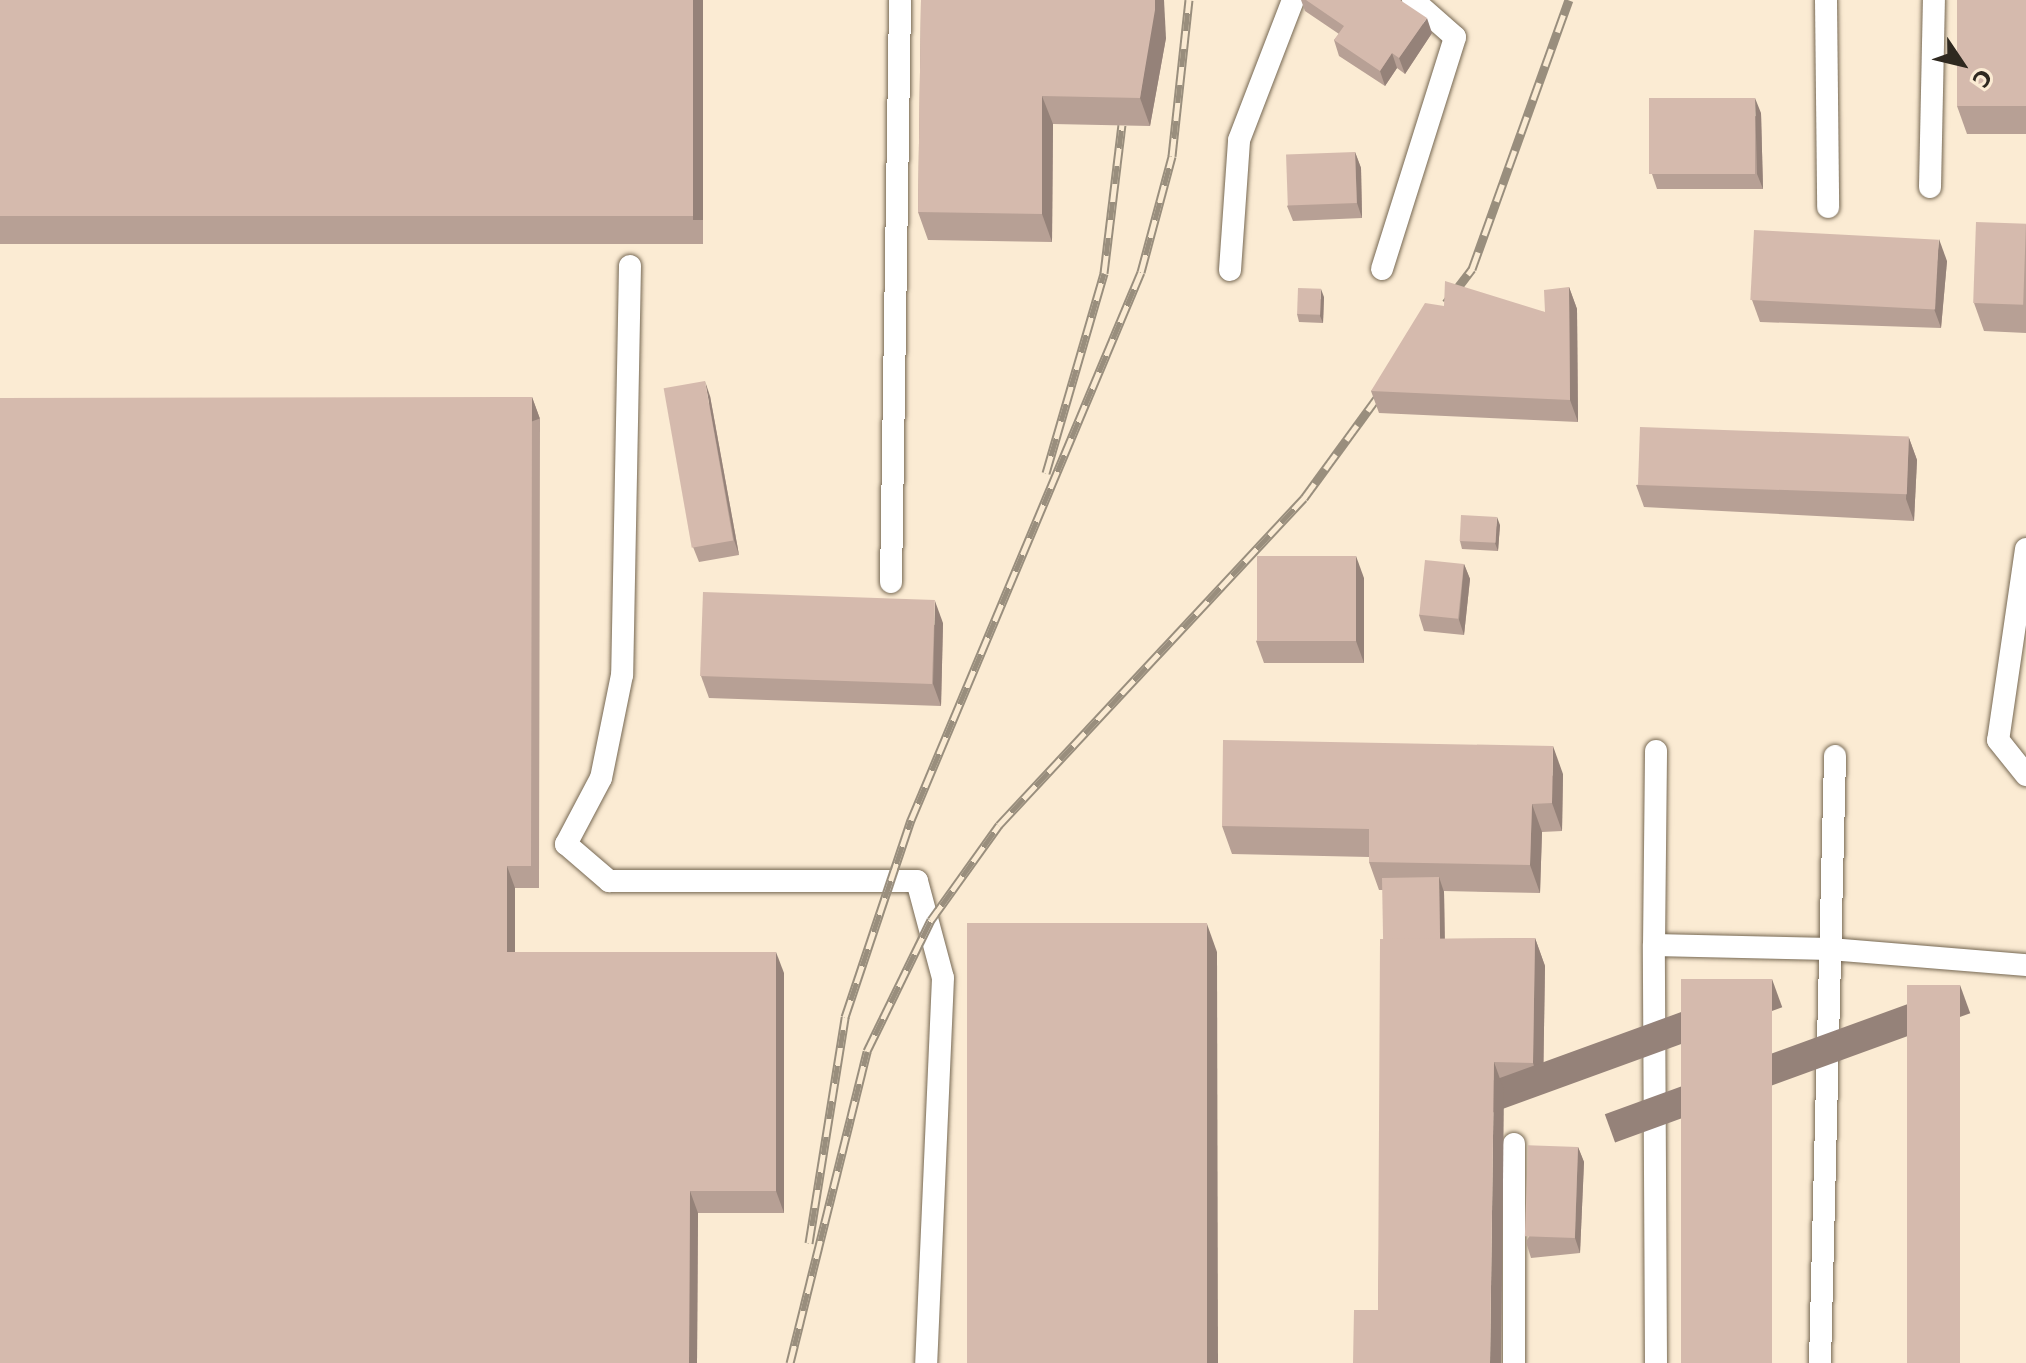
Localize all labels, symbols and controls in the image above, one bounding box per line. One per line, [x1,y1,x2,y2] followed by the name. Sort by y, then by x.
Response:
[1922,24,2002,104] north arrow
[1967,64,1997,92] text: С

